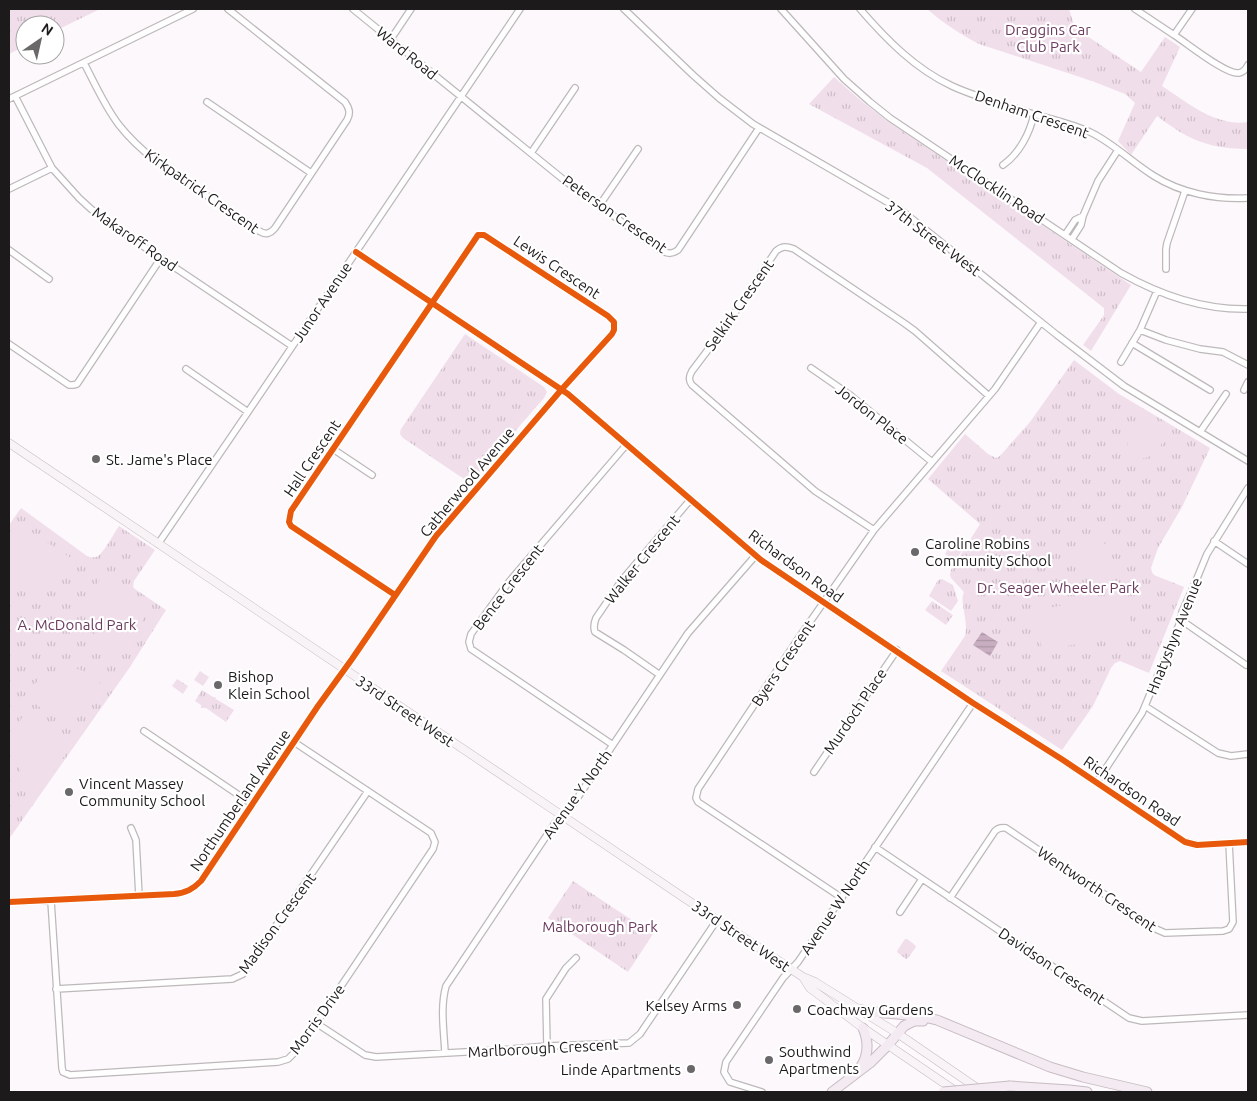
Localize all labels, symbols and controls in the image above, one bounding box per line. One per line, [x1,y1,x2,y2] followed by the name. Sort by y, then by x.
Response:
[15,15,65,65] north arrow
[38,20,56,39] text: N
[1005,21,1091,55] park label: Draggins Car Club Park
[373,23,441,83] street label: Ward Road
[973,87,1091,142] street label: Denham Crescent
[142,145,262,237] street label: Kirkpatrick Crescent
[946,151,1048,227] street label: McClocklin Road
[560,172,670,256] street label: Peterson Crescent
[882,197,984,279] street label: 37th Street West
[89,203,181,275] street label: Makaroff Road
[511,232,603,302] street label: Lewis Crescent
[701,256,777,354] street label: Selkirk Crescent
[289,259,355,345] street label: Junor Avenue
[832,380,912,448] street label: Jordon Place
[280,416,344,500] street label: Hall Crescent
[416,424,518,540] street label: Catherwood Avenue
[106,451,213,468] place label: St. Jame's Place
[90,453,102,465] marker: St. Jame's Place
[601,511,683,607] street label: Walker Crescent
[745,526,847,606] street label: Richardson Road
[925,535,1051,569] place label: Caroline Robins Community School
[469,541,547,633] street label: Bence Crescent
[909,546,921,558] marker: Caroline Robins Community School
[1143,575,1205,697] street label: Hnatyshyn Avenue
[977,579,1140,596] park label: Dr. Seager Wheeler Park
[18,616,137,633] park label: A. McDonald Park
[748,617,818,709] street label: Byers Crescent
[820,665,890,757] street label: Murdoch Place
[228,668,310,702] place label: Bishop Klein School
[353,672,457,750] street label: 33rd Street West
[212,679,224,691] marker: Bishop Klein School
[186,726,294,874] street label: Northumberland Avenue
[539,746,615,842] street label: Avenue Y North
[1081,752,1183,830] street label: Richardson Road
[79,775,205,809] place label: Vincent Massey Community School
[63,786,75,798] marker: Vincent Massey Community School
[1034,843,1160,935] street label: Wentworth Crescent
[797,856,873,958] street label: Avenue W North
[235,869,319,976] street label: Madison Crescent
[689,897,793,975] street label: 33rd Street West
[542,918,658,935] park label: Malborough Park
[996,924,1109,1008] street label: Davidson Crescent
[286,981,348,1057] street label: Morris Drive
[646,997,727,1014] place label: Kelsey Arms
[731,999,743,1011] marker: Kelsey Arms
[807,1001,934,1018] place label: Coachway Gardens
[791,1003,803,1015] marker: Coachway Gardens
[467,1036,619,1060] street label: Marlborough Crescent
[779,1043,859,1077] place label: Southwind Apartments
[763,1054,775,1066] marker: Southwind Apartments
[561,1061,681,1078] place label: Linde Apartments
[685,1063,697,1075] marker: Linde Apartments

